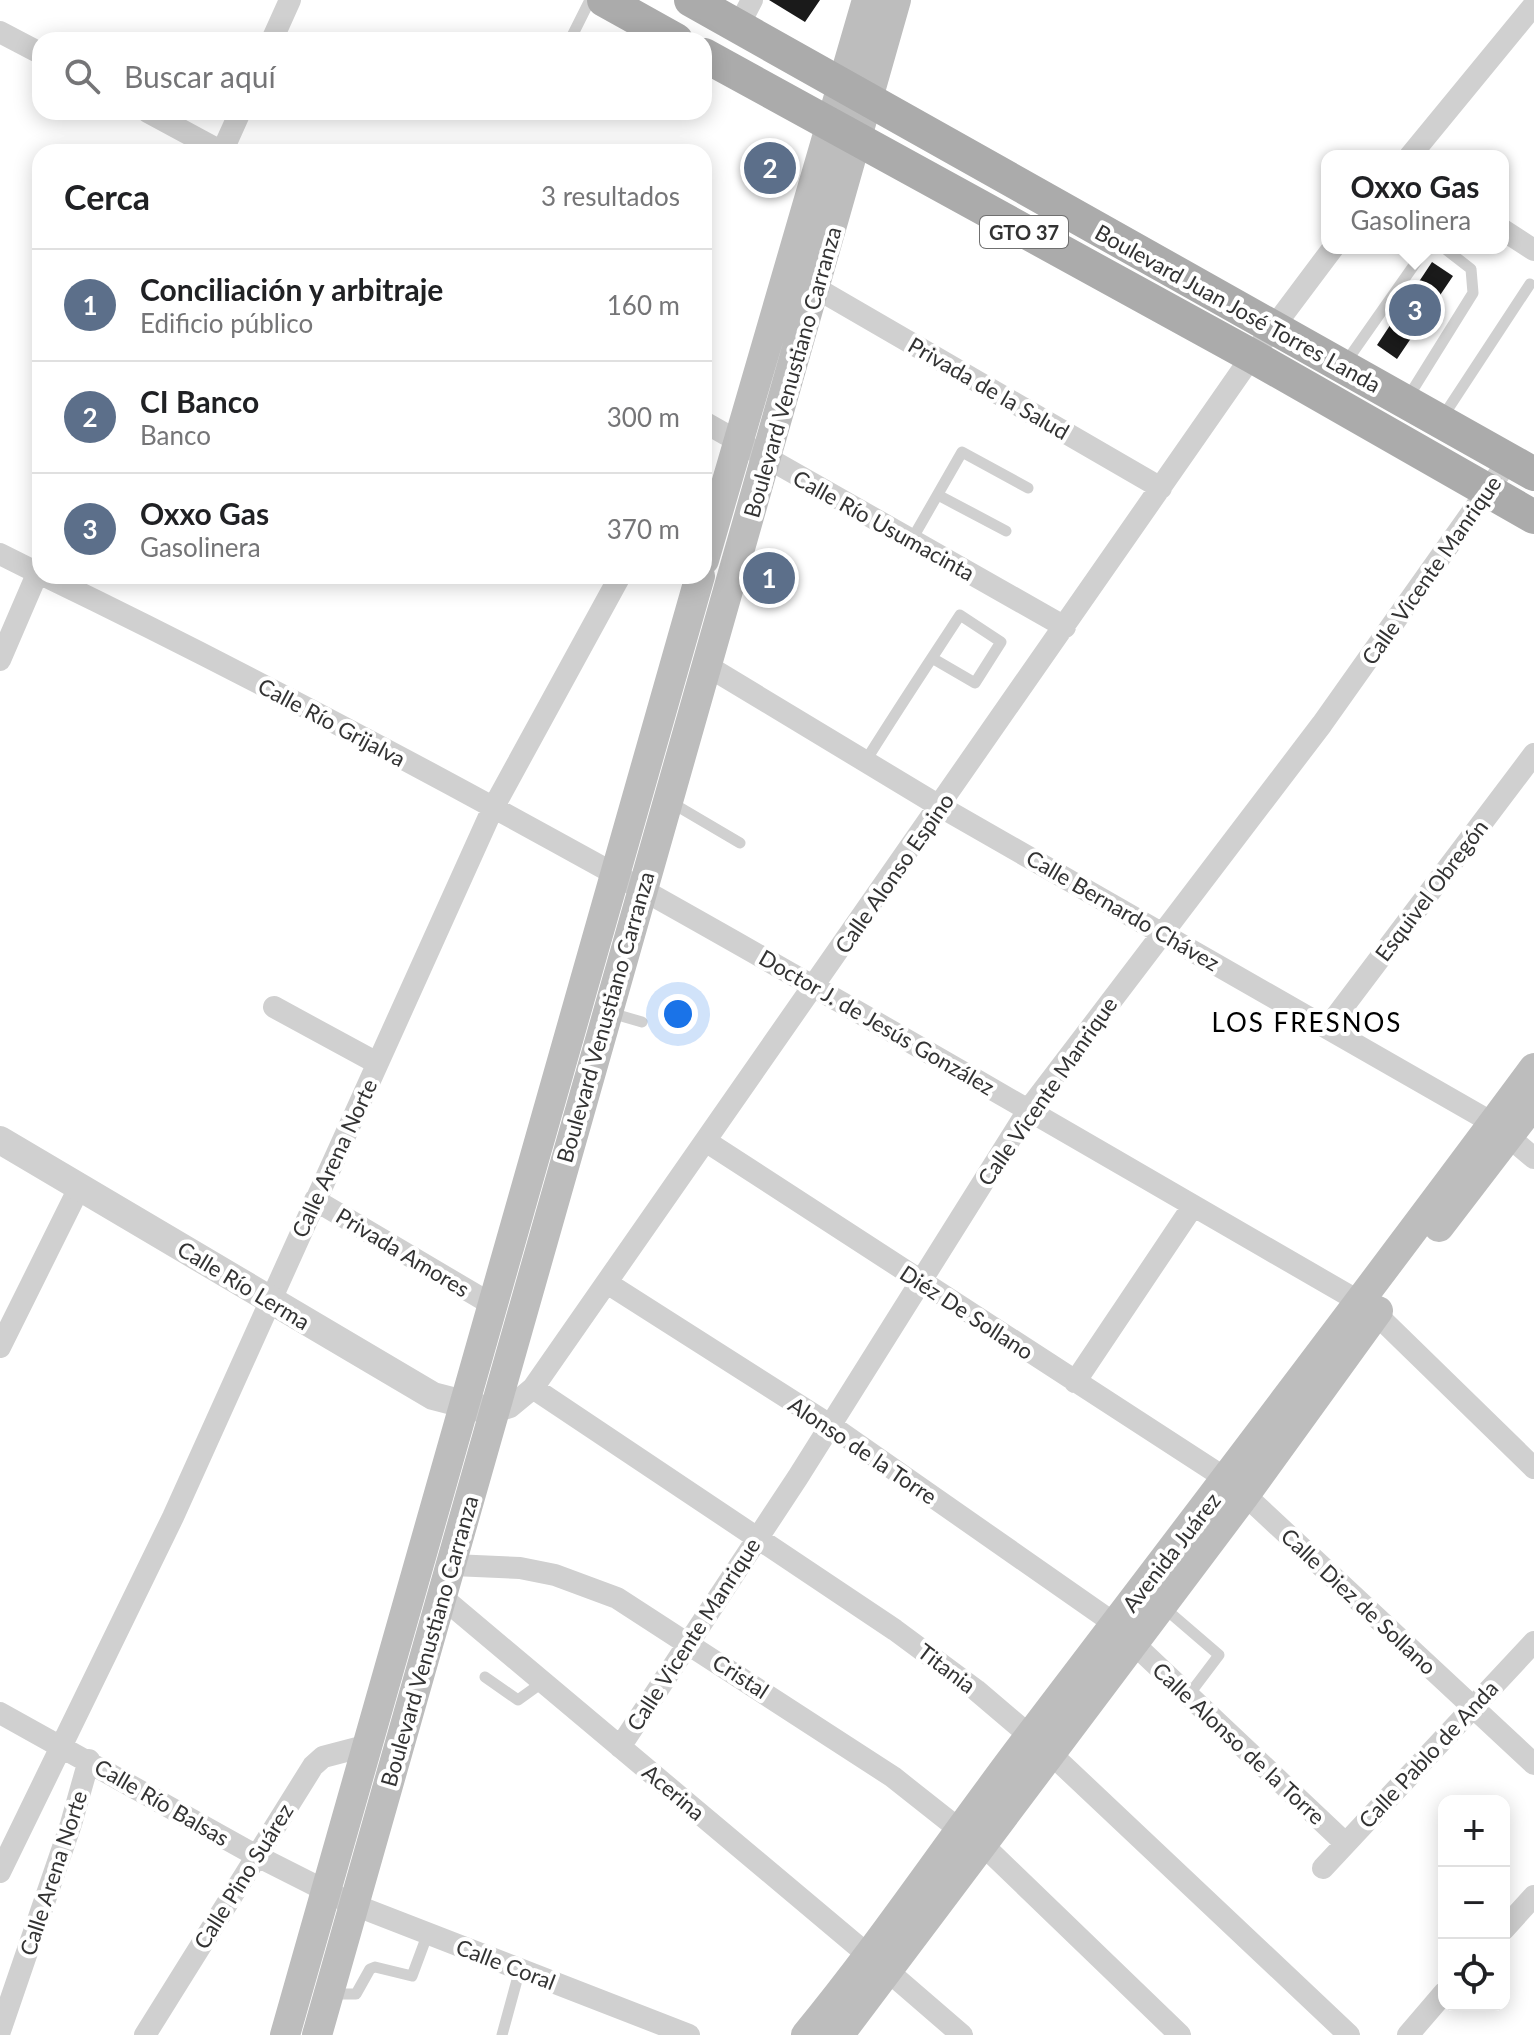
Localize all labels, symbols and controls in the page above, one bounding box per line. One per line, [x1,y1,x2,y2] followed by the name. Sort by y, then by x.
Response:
[32,32,712,120] search box
[60,54,104,98] icon: search
[124,58,276,94] text: Buscar aquí
[744,138,796,198] pin: 2
[1321,150,1509,254] popup
[1350,168,1480,204] text: Oxxo Gas
[64,176,150,217] text: Cerca
[541,180,680,212] text: 3 resultados
[1350,204,1471,236] text: Gasolinera
[980,216,1068,248] road number: GTO 37
[1091,218,1385,398] street label: Boulevard Juan José Torres Landa
[737,223,847,521] street label: Boulevard Venustiano Carranza
[140,271,443,307] text: Conciliación y arbitraje
[1389,280,1441,340] pin: 3
[82,289,98,321] text: 1
[607,289,680,321] text: 160 m
[140,307,313,339] text: Edificio público
[904,331,1074,445] street label: Privada de la Salud
[140,383,259,419] text: CI Banco
[82,401,98,433] text: 2
[607,401,680,433] text: 300 m
[140,419,211,451] text: Banco
[788,464,980,586] street label: Calle Río Usumacinta
[1356,470,1506,670] street label: Calle Vicente Manrique
[140,495,269,531] text: Oxxo Gas
[82,513,98,545] text: 3
[607,513,680,545] text: 370 m
[140,531,261,563] text: Gasolinera
[743,548,795,608] pin: 1
[254,672,410,772] street label: Calle Río Grijalva
[829,788,959,958] street label: Calle Alonso Espino
[1369,814,1493,966] street label: Esquivel Obregón
[1022,844,1224,976] street label: Calle Bernardo Chávez
[550,868,660,1166] street label: Boulevard Venustiano Carranza
[755,944,999,1100] street label: Doctor J. de Jesús González
[972,991,1122,1191] street label: Calle Vicente Manrique
[658,994,698,1034] your location
[1212,1006,1402,1038] district label: LOS FRESNOS
[285,1074,383,1242] street label: Calle Arena Norte
[331,1202,475,1302] street label: Privada Amores
[173,1235,315,1335] street label: Calle Río Lerma
[895,1259,1039,1365] street label: Diéz De Sollano
[784,1390,942,1510] street label: Alonso de la Torre
[1116,1487,1226,1617] street label: Avenida Juárez
[374,1492,484,1790] street label: Boulevard Venustiano Carranza
[1276,1522,1442,1680] street label: Calle Diez de Sollano
[621,1532,765,1736] street label: Calle Vicente Manrique
[913,1638,981,1698] street label: Titania
[708,1648,774,1704] street label: Cristal
[1147,1656,1331,1830] street label: Calle Alonso de la Torre
[1353,1675,1503,1833] street label: Calle Pablo de Anda
[90,1753,234,1851] street label: Calle Río Balsas
[637,1758,711,1826] street label: Acerina
[14,1787,92,1959] street label: Calle Arena Norte
[1438,1795,1510,2011] map controls
[1438,1795,1510,1867] button: +
[188,1798,298,1954] street label: Calle Pino Suárez
[1438,1867,1510,1939] button: −
[453,1933,559,1995] street label: Calle Coral
[1438,1939,1510,2011] button: locate

